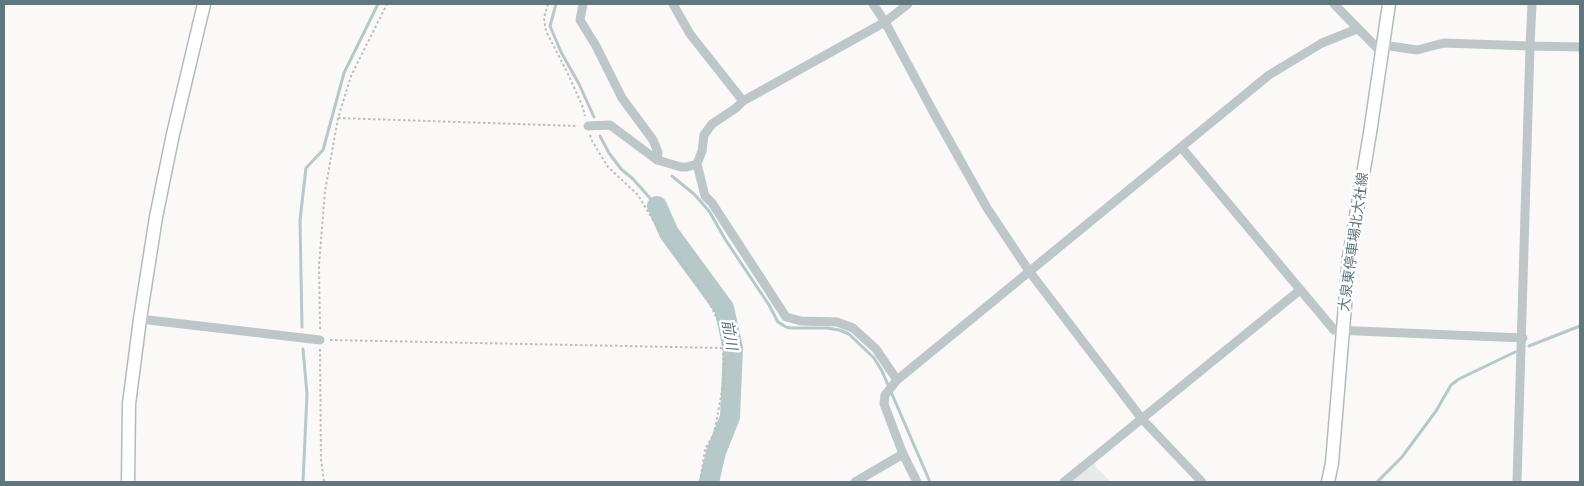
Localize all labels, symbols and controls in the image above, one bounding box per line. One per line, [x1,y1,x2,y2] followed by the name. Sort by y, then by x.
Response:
[1336,172,1372,312] street label: 大泉東停車場北大社線
[718,319,740,351] water label: 前川

